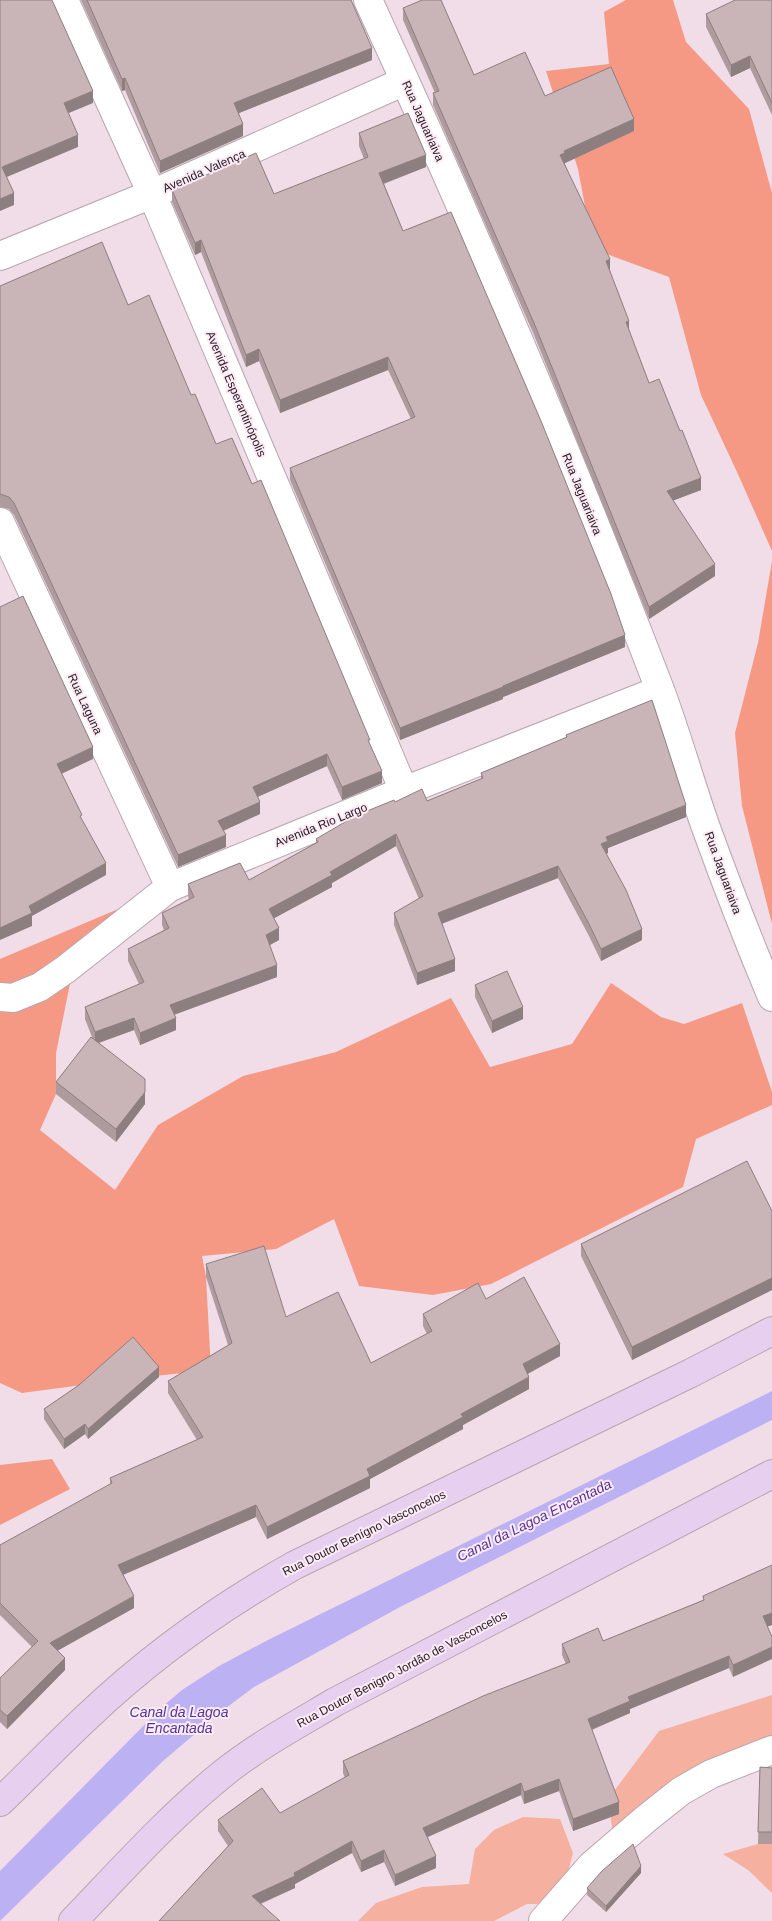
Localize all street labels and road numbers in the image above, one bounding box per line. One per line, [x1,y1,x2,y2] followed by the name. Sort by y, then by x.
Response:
[399,79,447,164] street label: Rua Jaguariaiva
[161,146,248,195] street label: Avenida Valença
[203,329,269,459] street label: Avenida Esperantinópolis
[559,451,605,537] street label: Rua Jaguariaiva
[65,671,105,737] street label: Rua Laguna
[273,800,370,850] street label: Avenida Rio Largo
[702,830,745,916] street label: Rua Jaguariaiva
[280,1487,448,1579] street label: Rua Doutor Benígno Vasconcelos
[295,1607,509,1731] street label: Rua Doutor Benigno Jordão de Vasconcelos

